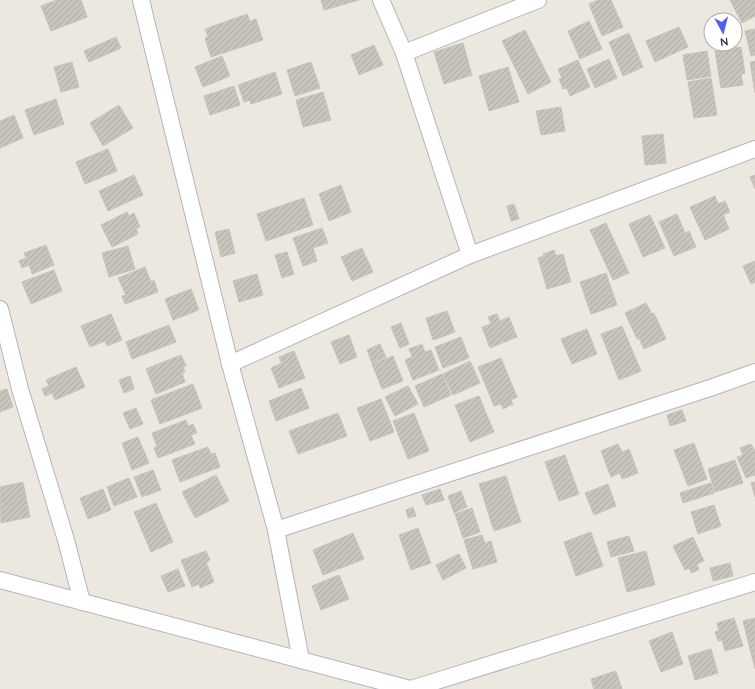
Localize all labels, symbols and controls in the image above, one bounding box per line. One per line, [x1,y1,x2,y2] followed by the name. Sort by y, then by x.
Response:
[703,12,743,52] north arrow
[719,34,729,49] text: N

